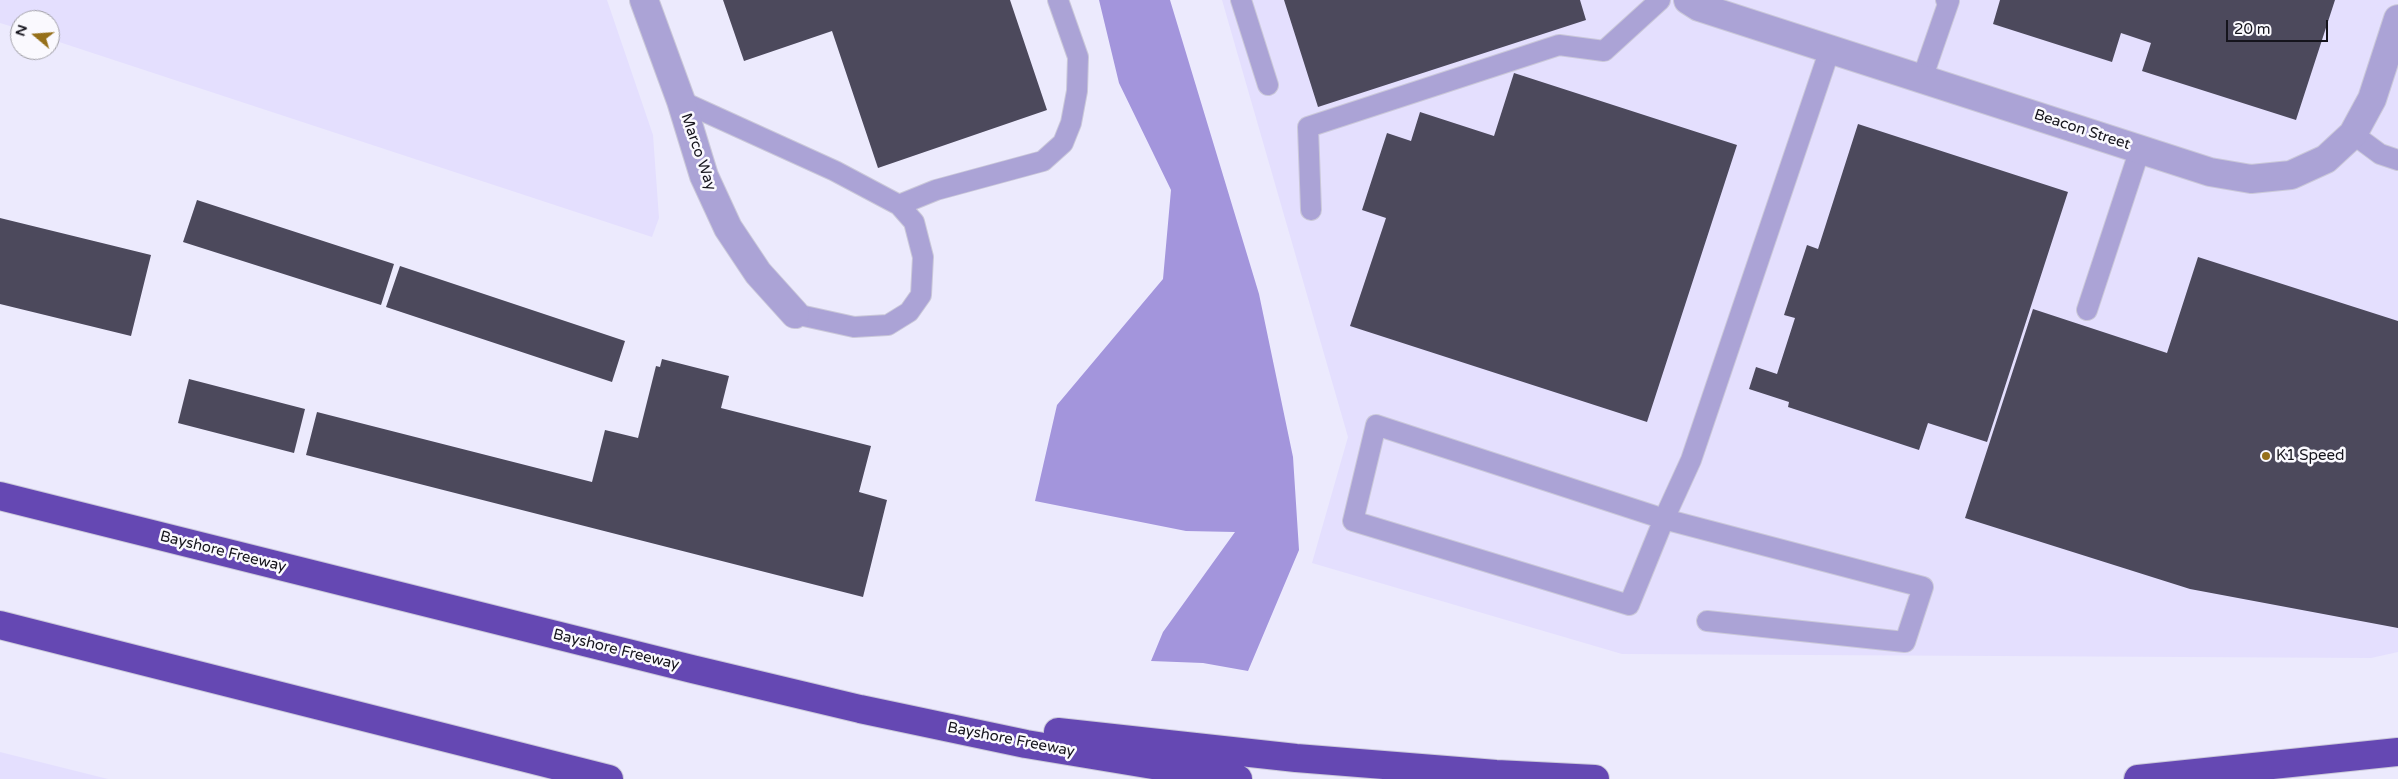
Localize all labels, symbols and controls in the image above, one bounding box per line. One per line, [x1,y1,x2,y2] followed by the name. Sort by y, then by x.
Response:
[10,10,60,60] north arrow
[2228,10,2330,42] scale bar
[2234,20,2271,38] text: 20 m
[11,23,31,38] text: N
[2032,106,2132,154] street label: Beacon Street
[676,111,720,193] street label: Marco Way
[2276,447,2344,465] place label: K1 Speed
[2260,450,2272,462] marker: K1 Speed
[158,528,288,576] street label: Bayshore Freeway
[551,626,681,674] street label: Bayshore Freeway
[946,719,1076,761] street label: Bayshore Freeway

